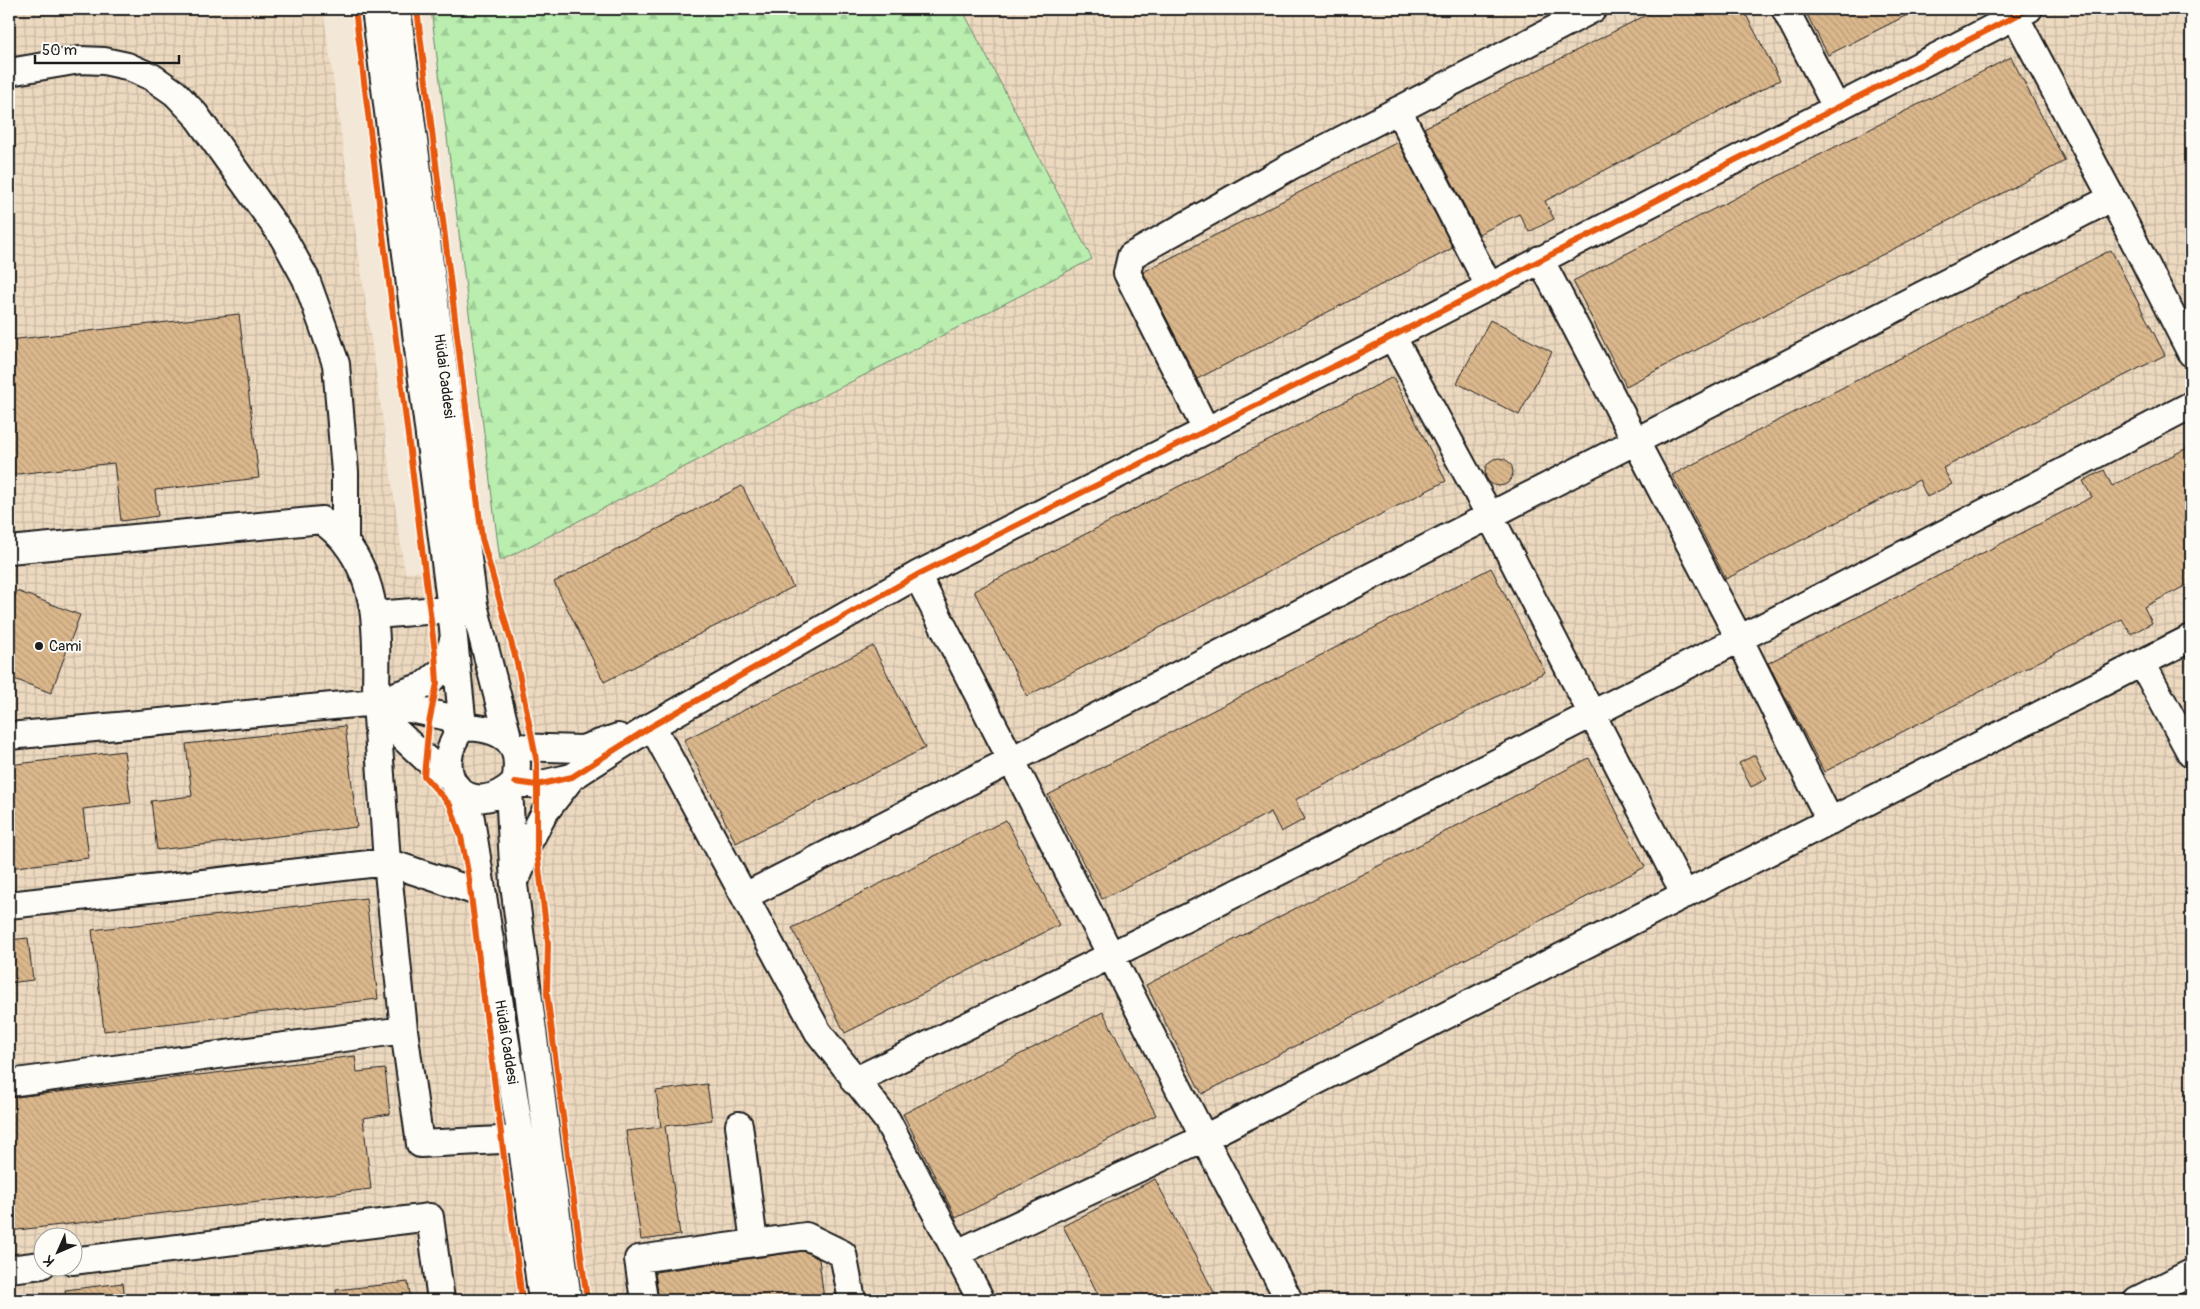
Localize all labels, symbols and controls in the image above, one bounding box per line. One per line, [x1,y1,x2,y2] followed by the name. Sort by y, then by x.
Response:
[35,32,179,64] scale bar
[42,41,77,60] text: 50 m
[429,332,459,420] street label: Hüdai Caddesi
[49,637,82,656] place label: Cami
[33,640,45,652] marker: Cami
[490,998,522,1086] street label: Hüdai Caddesi
[32,1226,82,1276] north arrow
[40,1251,58,1270] text: K

